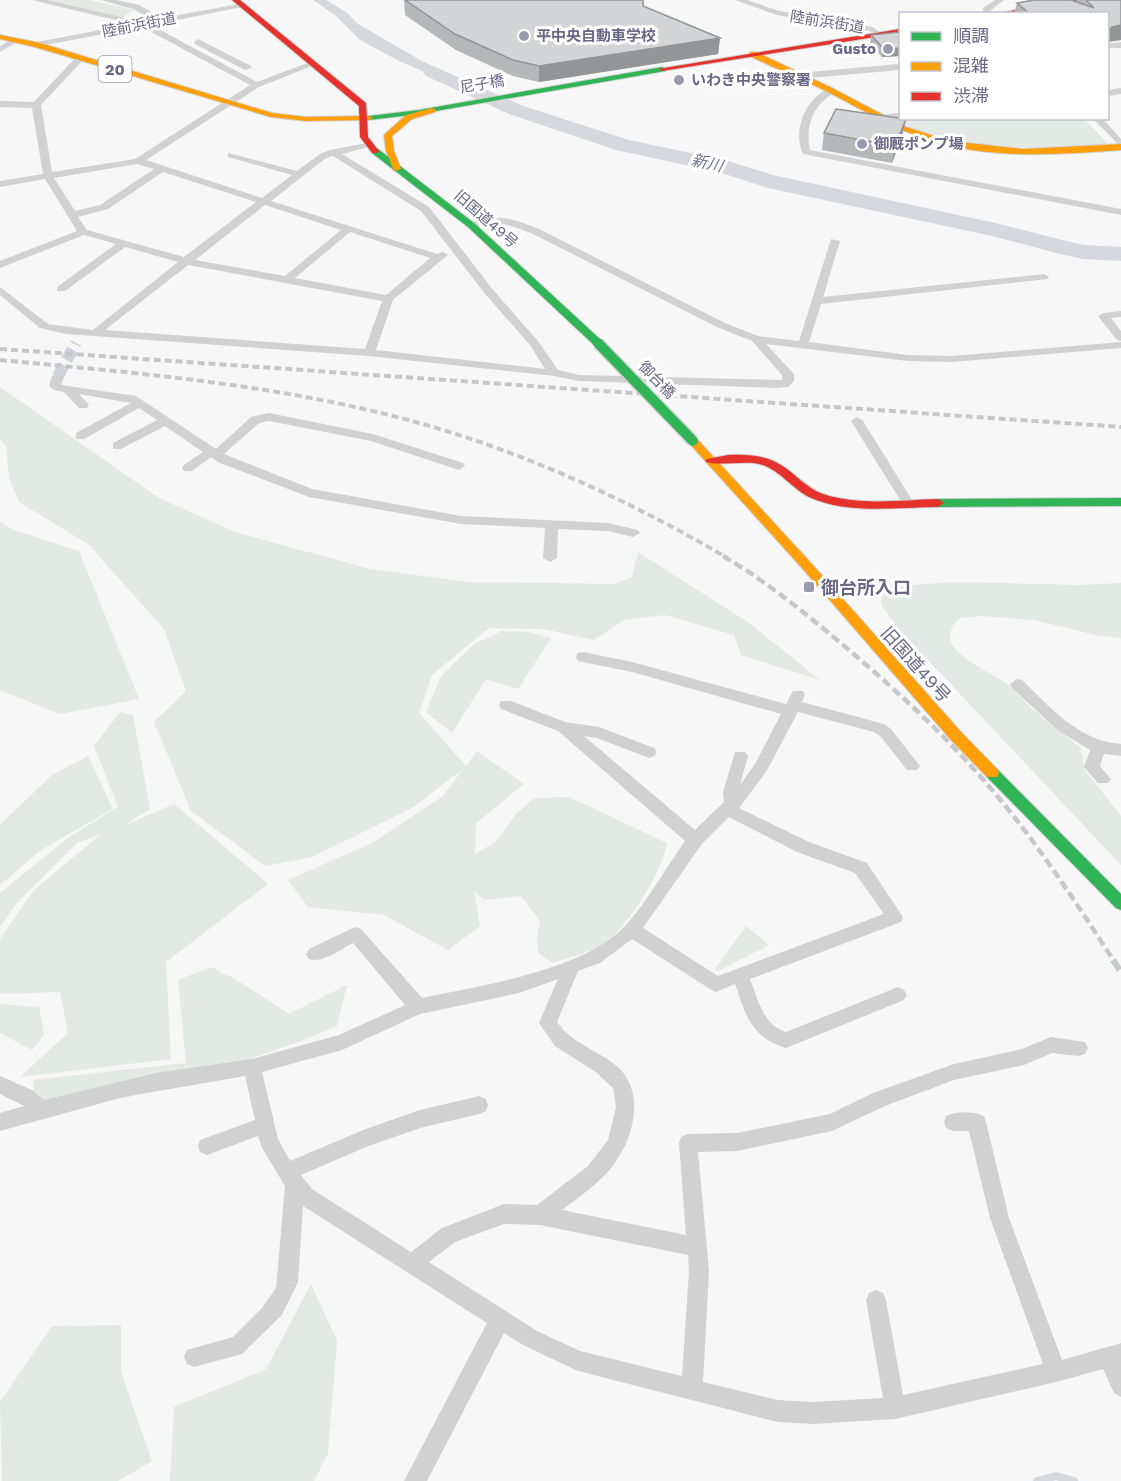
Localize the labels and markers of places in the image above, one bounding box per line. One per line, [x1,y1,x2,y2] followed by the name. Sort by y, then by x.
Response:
[536,27,656,45] place label: 平中央自動車学校
[517,29,531,43] marker: 平中央自動車学校
[832,40,876,58] place label: Gusto
[881,42,895,56] marker: Gusto
[691,71,811,89] place label: いわき中央警察署
[672,73,686,87] marker: いわき中央警察署
[874,135,964,153] place label: 御厩ポンプ場
[855,137,869,151] marker: 御厩ポンプ場
[820,577,911,598] place label: 御台所入口
[802,580,816,594] marker: 御台所入口

